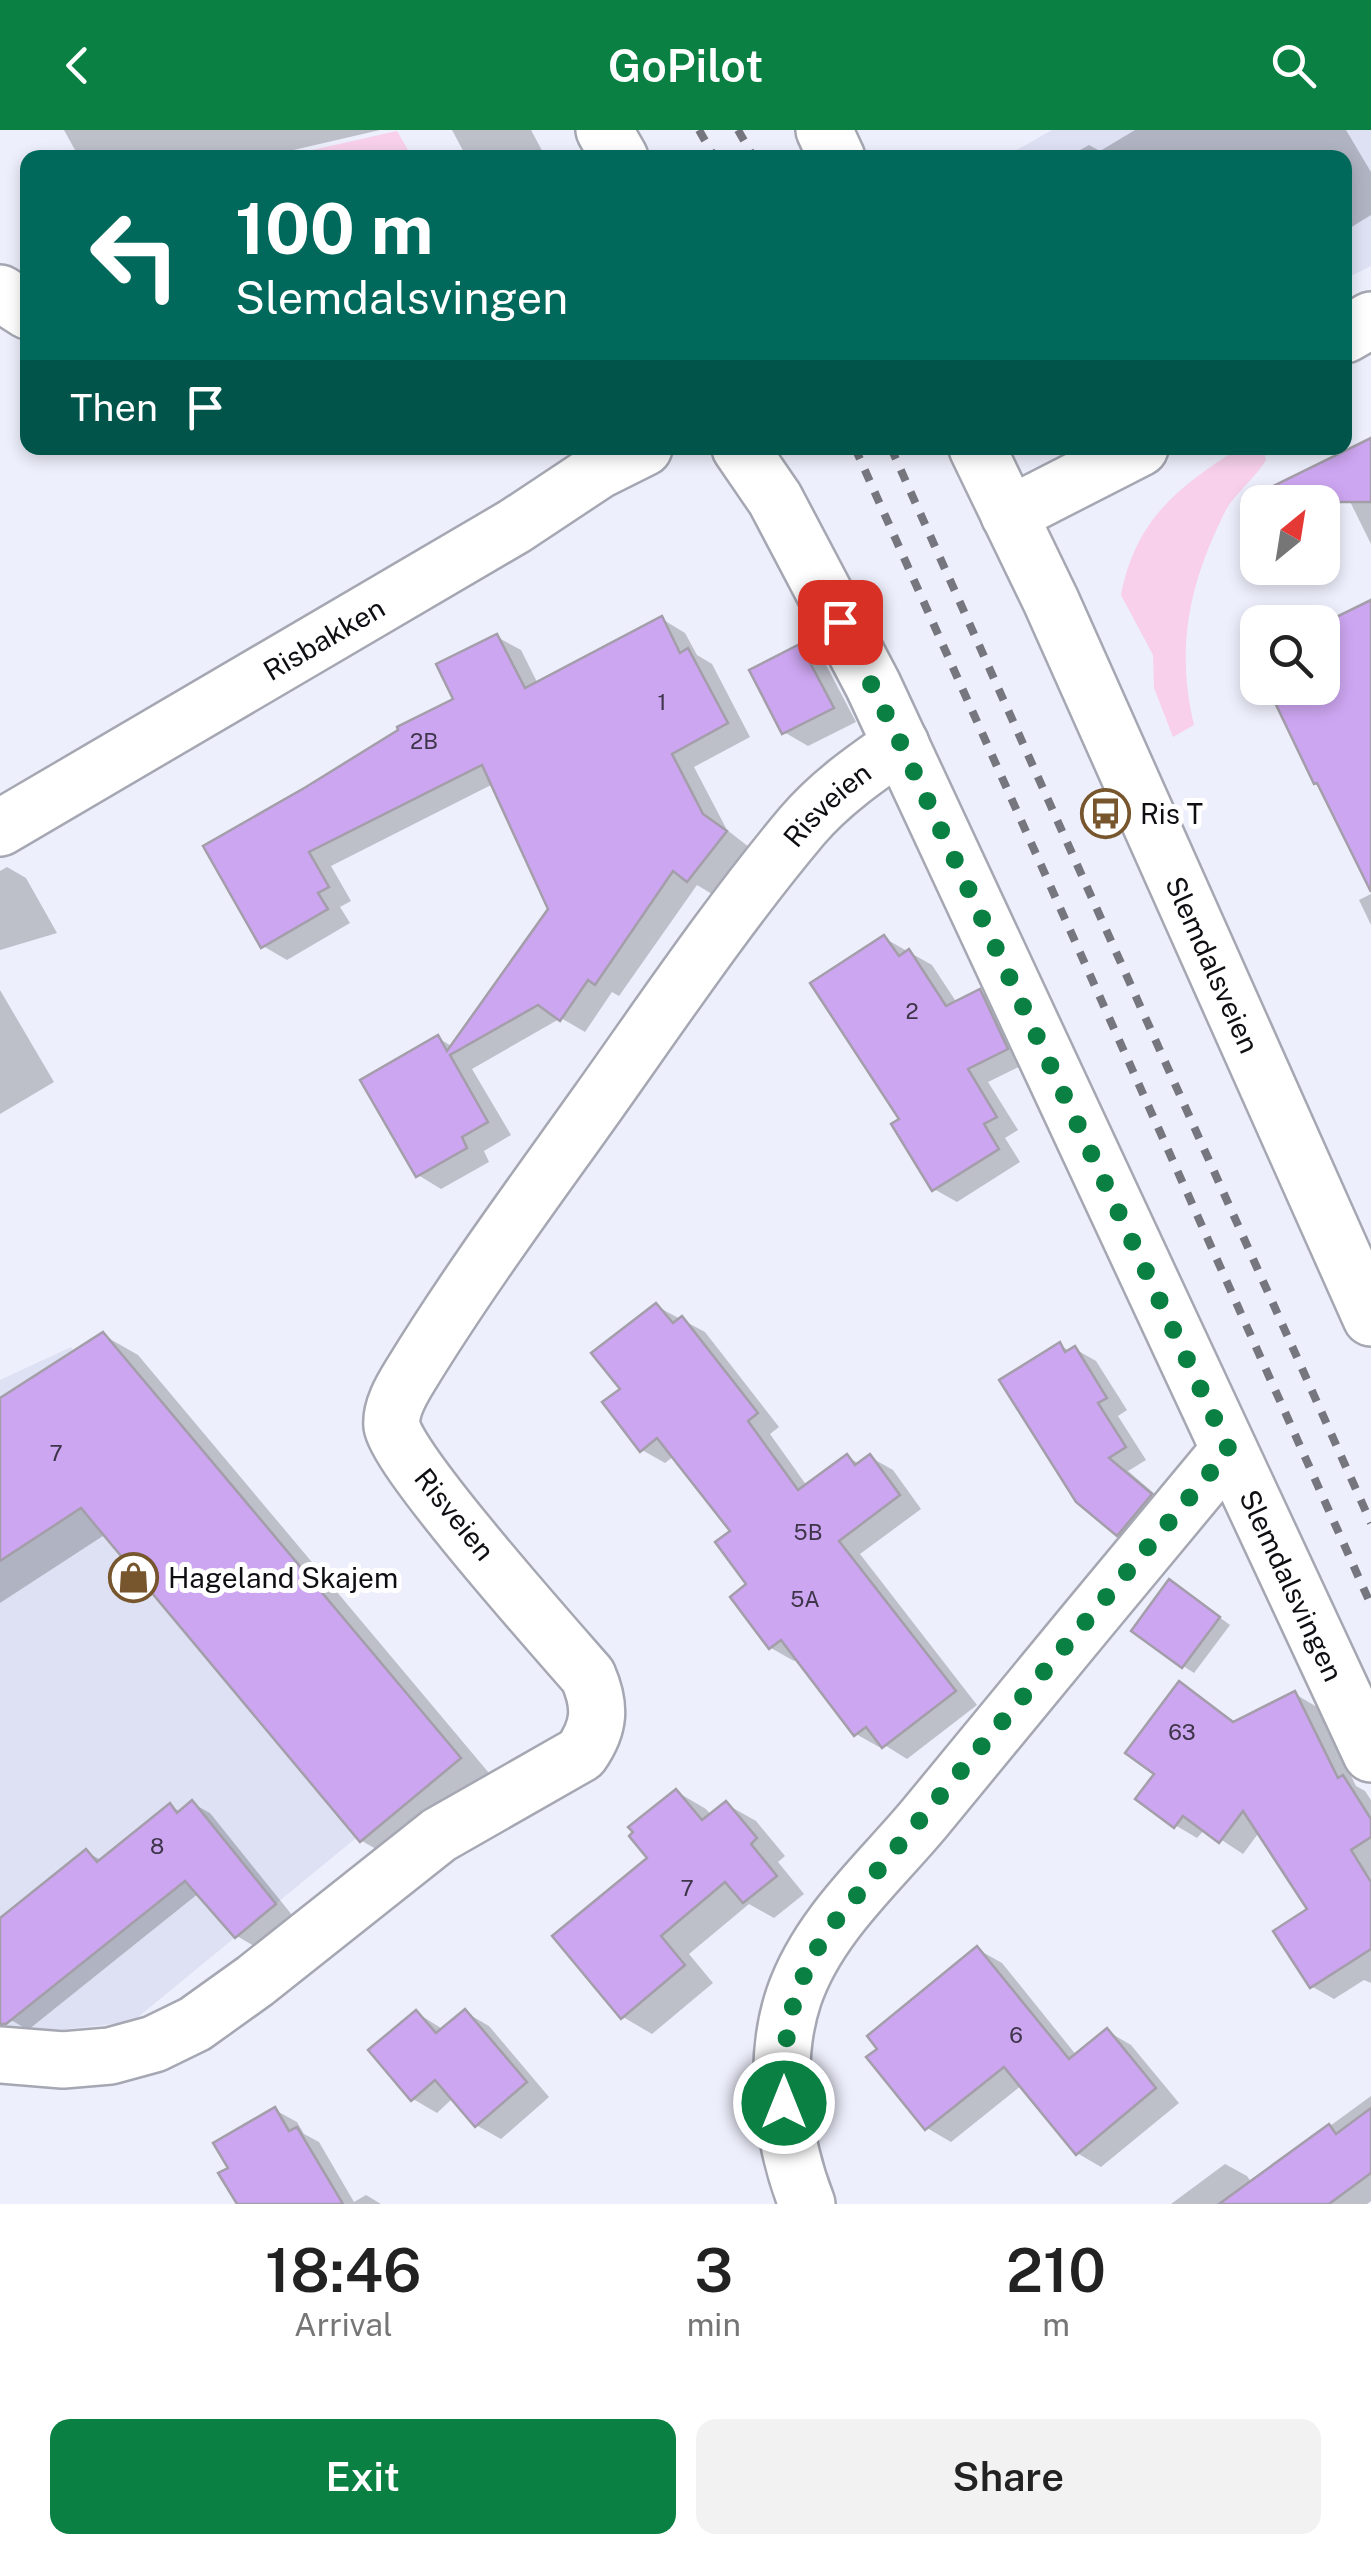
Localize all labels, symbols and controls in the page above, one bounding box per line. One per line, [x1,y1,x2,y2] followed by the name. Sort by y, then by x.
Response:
[50,38,105,93] icon: back
[1266,38,1321,93] icon: search
[608,39,763,92] text: GoPilot
[235,187,433,270] text: 100 m
[70,190,200,320] icon: left
[235,271,568,324] text: Slemdalsvingen
[178,380,233,435] icon: arrive
[70,385,158,430] text: Then
[1240,485,1340,585] north arrow
[1240,485,1340,705] map controls
[798,580,883,665] pin
[257,590,390,687] street label: Risbakken
[813,595,868,650] icon: arrive
[1240,605,1340,705] button: search
[658,689,666,715] house number: 1
[410,728,438,754] house number: 2B
[776,755,877,853] street label: Risveien
[1079,787,1131,839] bus stop icon: Ris T
[1140,797,1203,830] place label: Ris T
[1159,871,1267,1058] street label: Slemdalsveien
[905,998,919,1024] house number: 2
[49,1440,63,1466] house number: 7
[408,1461,502,1567] street label: Risveien
[1234,1484,1351,1686] street label: Slemdalsvingen
[794,1519,822,1545] house number: 5B
[107,1551,159,1603] shop icon: Hageland Skajem
[168,1561,398,1594] place label: Hageland Skajem
[790,1586,820,1612] house number: 5A
[1168,1719,1196,1745] house number: 63
[150,1833,164,1859] house number: 8
[680,1875,694,1901] house number: 7
[1009,2022,1023,2048] house number: 6
[732,2051,836,2155] position arrow
[265,2235,422,2306] text: 18:46
[694,2235,733,2306] text: 3
[1006,2235,1106,2306] text: 210
[294,2306,393,2343] text: Arrival
[687,2306,741,2343] text: min
[1042,2306,1070,2343] text: m
[50,2419,676,2534] button: Exit
[696,2419,1321,2534] button: Share

